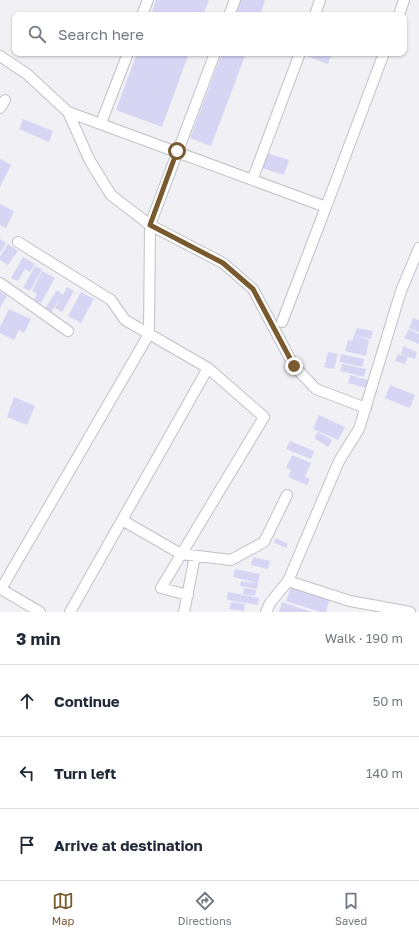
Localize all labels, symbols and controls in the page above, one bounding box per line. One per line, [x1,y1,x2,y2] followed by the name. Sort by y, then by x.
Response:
[12,12,407,56] search box
[26,23,48,45] icon: search
[58,25,144,43] text: Search here
[168,142,186,160] route start
[285,357,303,375] route end
[16,628,60,649] text: 3 min
[325,630,403,646] text: Walk · 190 m
[16,690,38,712] icon: ahead
[54,692,120,710] text: Continue
[373,693,403,709] text: 50 m
[16,762,38,784] icon: left
[54,764,116,782] text: Turn left
[366,765,403,781] text: 140 m
[16,834,38,856] icon: arrive
[54,836,203,854] text: Arrive at destination
[52,890,74,927] tab: Map
[178,890,232,927] tab: Directions
[335,890,367,927] tab: Saved

